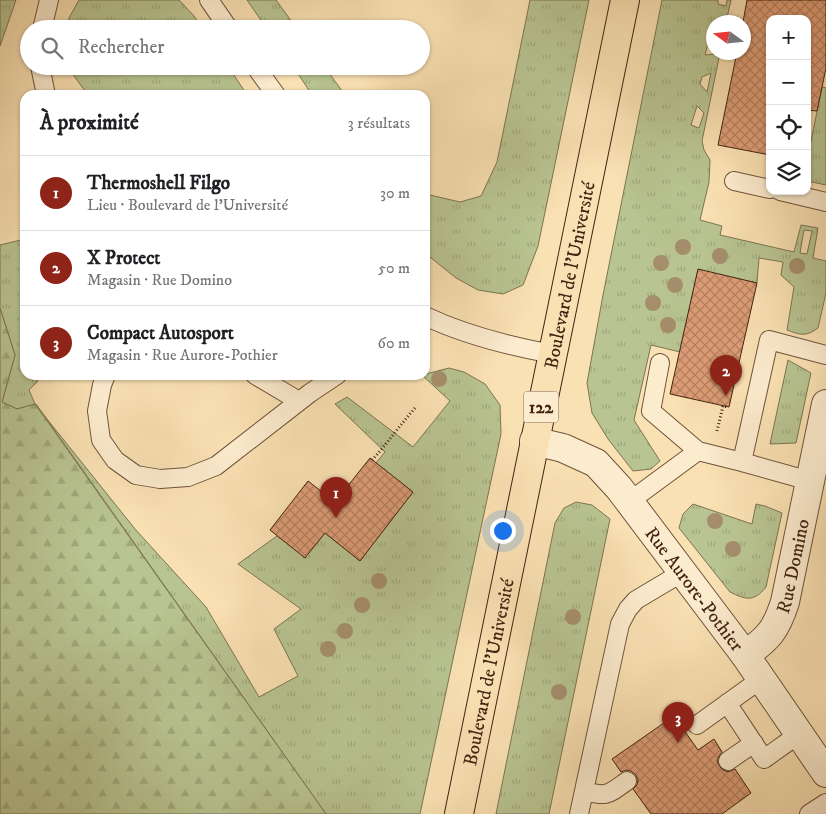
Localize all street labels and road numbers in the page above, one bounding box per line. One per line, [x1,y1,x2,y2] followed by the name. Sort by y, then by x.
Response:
[540,180,601,371] street label: Boulevard de l'Université
[524,392,558,422] road number: 122
[772,517,815,617] street label: Rue Domino
[639,523,748,656] street label: Rue Aurore-Pothier
[459,576,520,768] street label: Boulevard de l'Université

